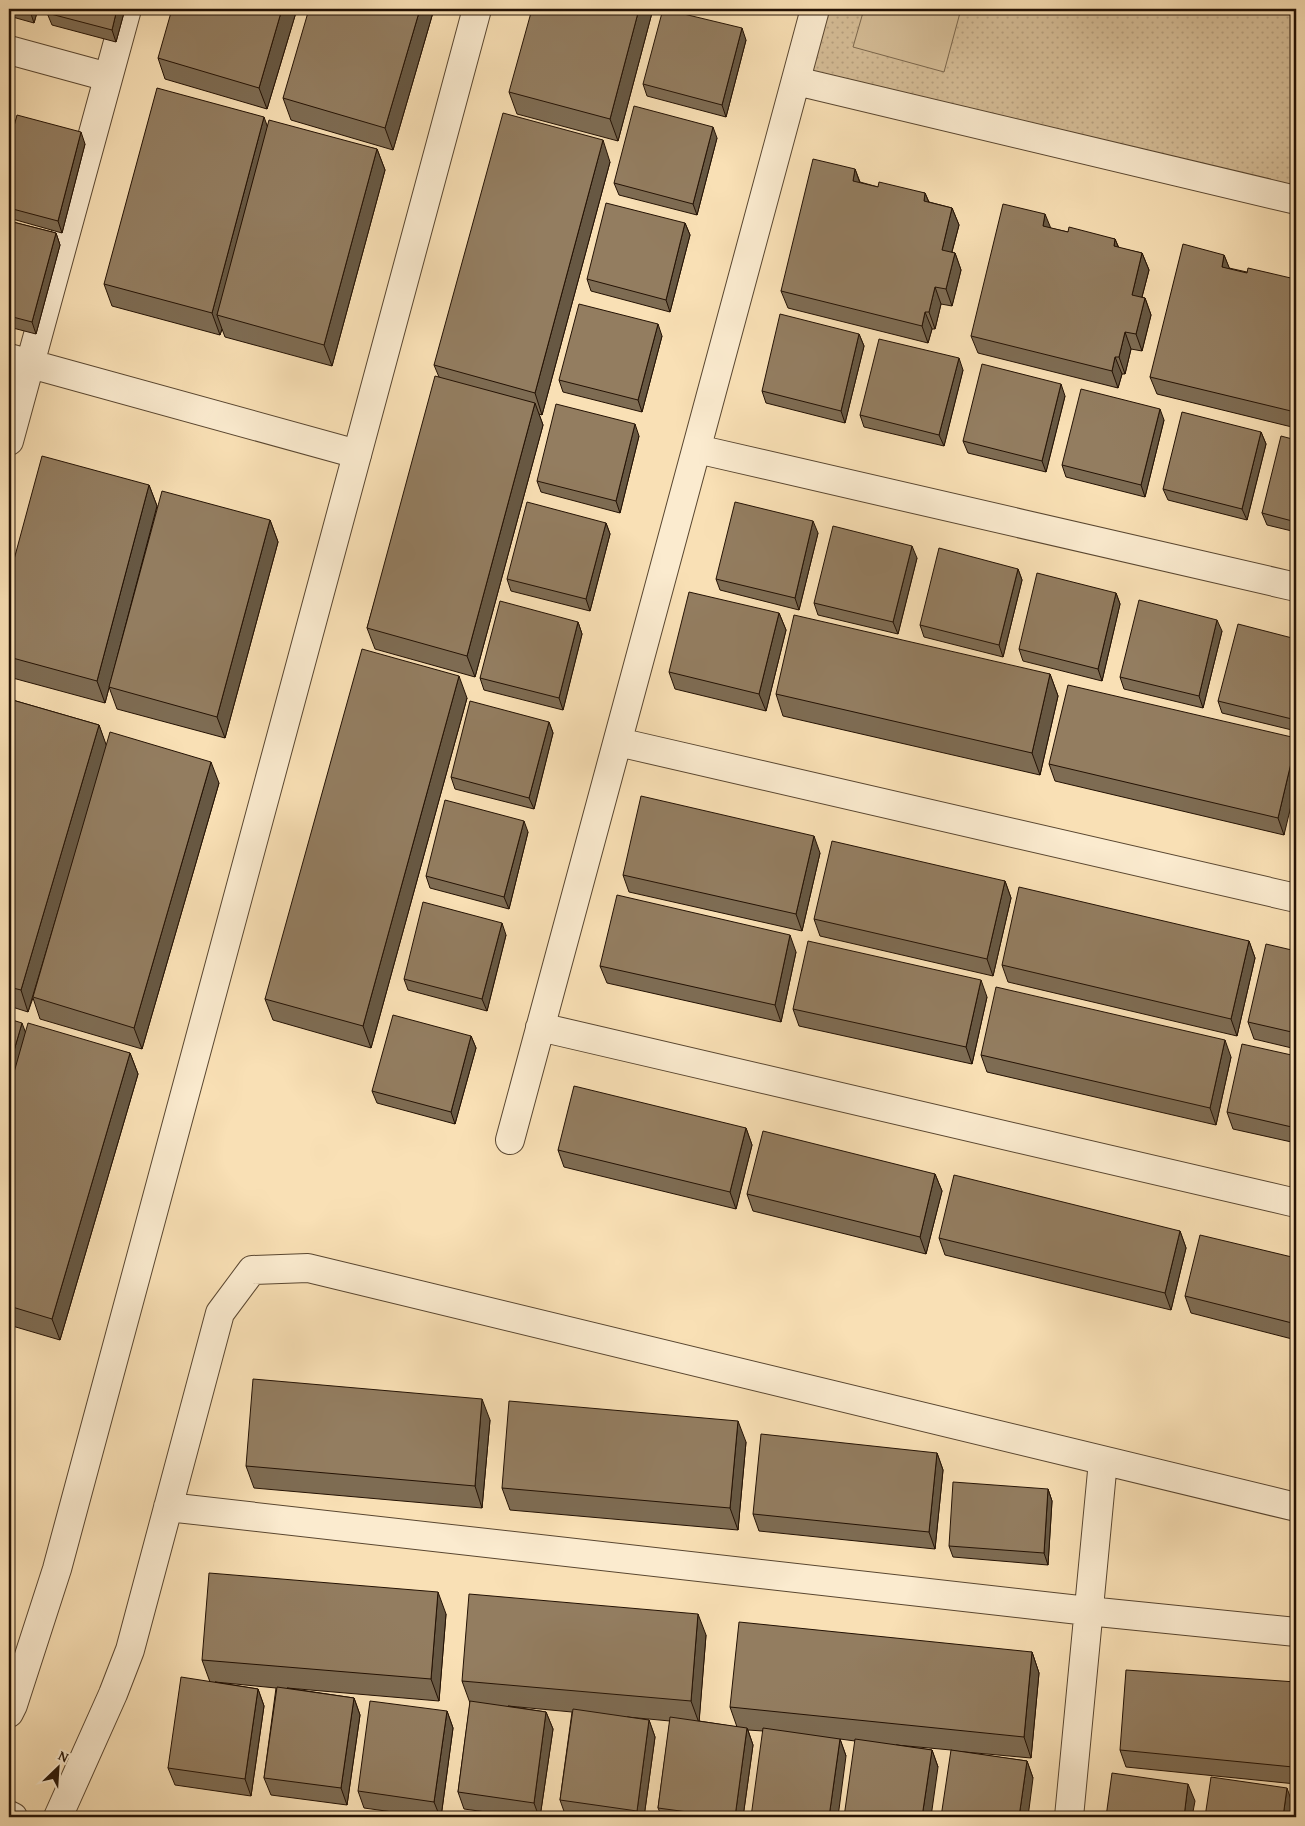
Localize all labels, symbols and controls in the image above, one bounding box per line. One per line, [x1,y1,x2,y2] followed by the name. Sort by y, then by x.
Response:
[32,1744,82,1794] north arrow
[55,1745,73,1768] text: N

